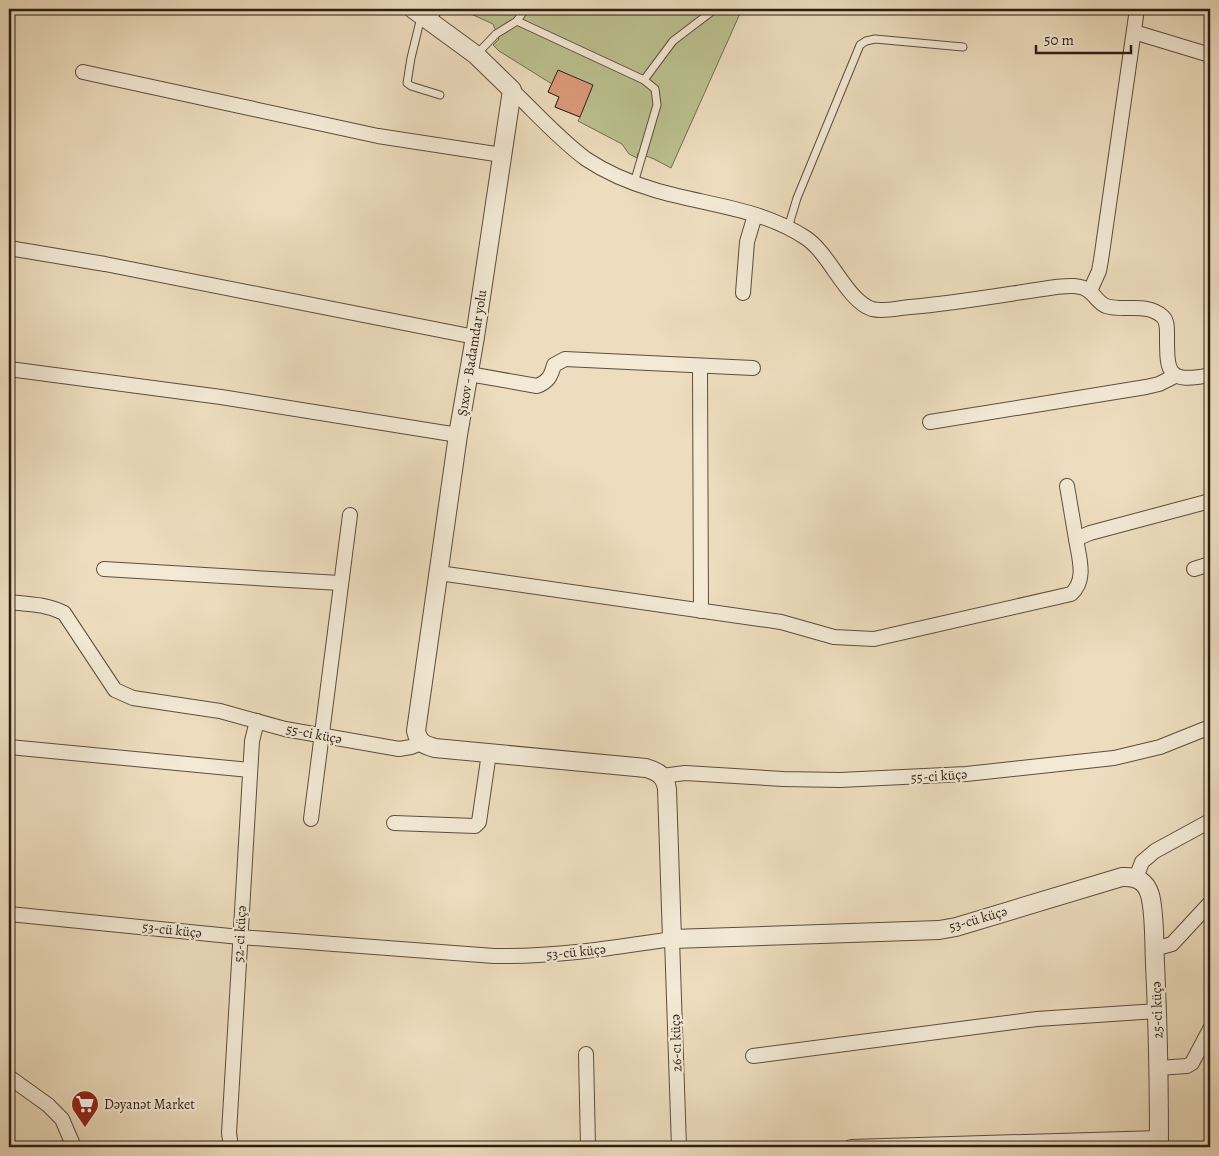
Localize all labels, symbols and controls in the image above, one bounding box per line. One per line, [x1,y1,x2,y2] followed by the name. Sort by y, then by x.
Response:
[1036,22,1132,54] scale bar
[1044,30,1074,50] text: 50 m
[453,288,491,418] street label: Şıxov - Badamdar yolu
[284,719,344,749] street label: 55-ci küçə
[910,765,968,787] street label: 55-ci küçə
[947,902,1009,936] street label: 53-cü küçə
[229,905,251,963] street label: 52-ci küçə
[141,917,203,943] street label: 53-cü küçə
[545,939,607,965] street label: 53-cü küçə
[1147,981,1167,1039] street label: 25-ci küçə
[666,1014,686,1072] street label: 26-cı küçə
[70,1089,100,1128] supermarket icon: Dəyanət Market
[104,1095,195,1114] place label: Dəyanət Market

